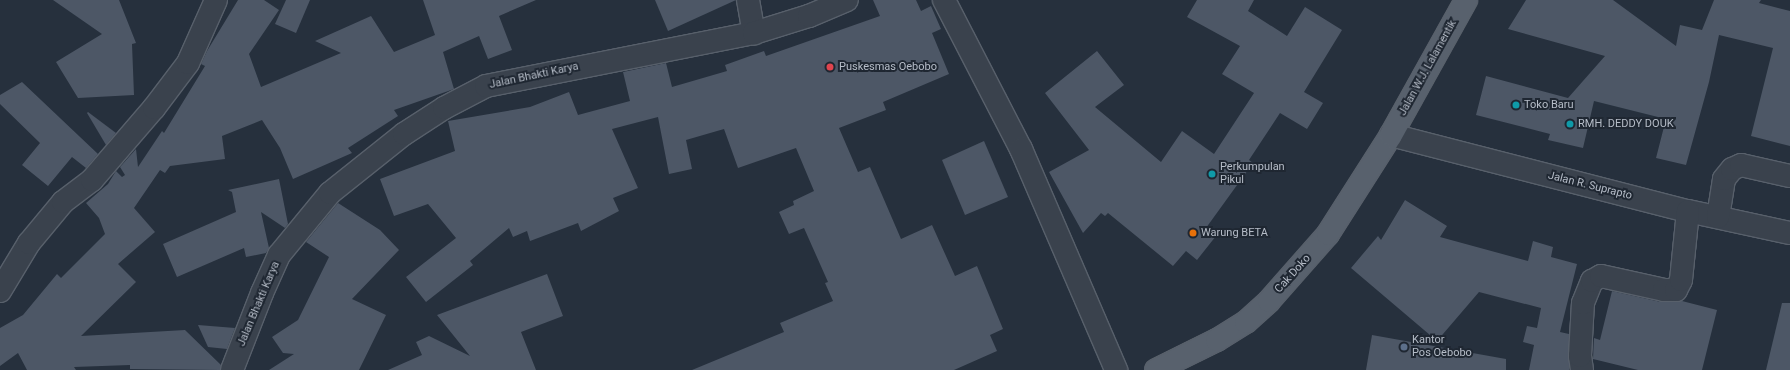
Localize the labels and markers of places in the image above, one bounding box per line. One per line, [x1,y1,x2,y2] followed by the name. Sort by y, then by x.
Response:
[839,60,937,74] place label: Puskesmas Oebobo
[824,61,836,73] marker: Puskesmas Oebobo
[1524,98,1574,112] place label: Toko Baru
[1511,100,1521,110] marker: Toko Baru
[1578,117,1674,131] place label: RMH. DEDDY DOUK
[1565,119,1575,129] marker: RMH. DEDDY DOUK
[1220,161,1285,187] place label: Perkumpulan Pikul
[1207,169,1217,179] marker: Perkumpulan Pikul
[1201,226,1268,240] place label: Warung BETA
[1188,228,1198,238] marker: Warung BETA
[1412,334,1472,360] place label: Kantor Pos Oebobo
[1399,342,1409,352] marker: Kantor Pos Oebobo

